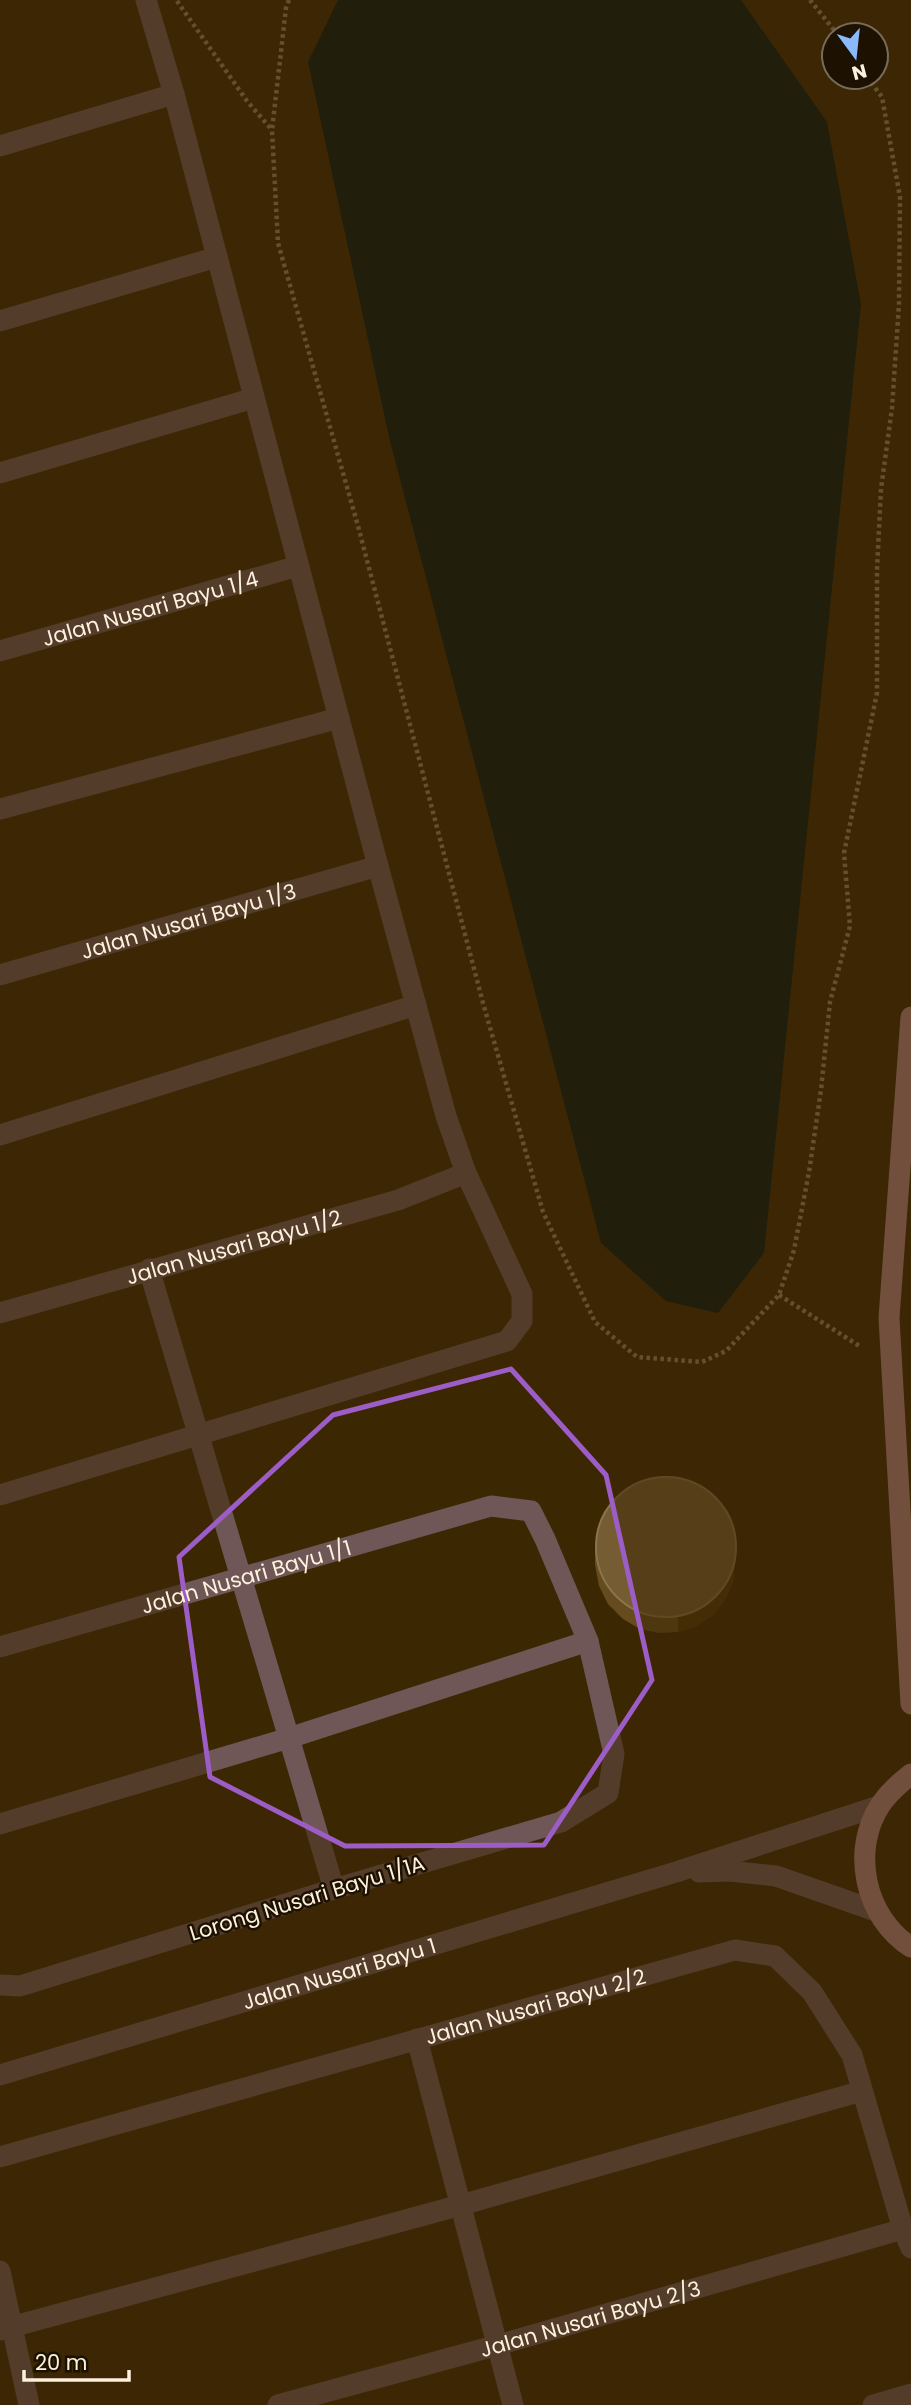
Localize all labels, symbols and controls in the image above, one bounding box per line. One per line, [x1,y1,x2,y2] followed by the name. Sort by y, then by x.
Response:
[820,21,890,91] north arrow
[849,57,870,87] text: N
[38,564,262,653] street label: Jalan Nusari Bayu 1/4
[77,876,299,966] street label: Jalan Nusari Bayu 1/3
[123,1202,345,1291] street label: Jalan Nusari Bayu 1/2
[138,1532,354,1620] street label: Jalan Nusari Bayu 1/1
[186,1848,428,1948] street label: Lorong Nusari Bayu 1/1A
[239,1930,439,2016] street label: Jalan Nusari Bayu 1
[422,1961,649,2051] street label: Jalan Nusari Bayu 2/2
[477,2273,704,2364] street label: Jalan Nusari Bayu 2/3
[24,2338,130,2382] scale bar
[35,2348,88,2377] text: 20 m

